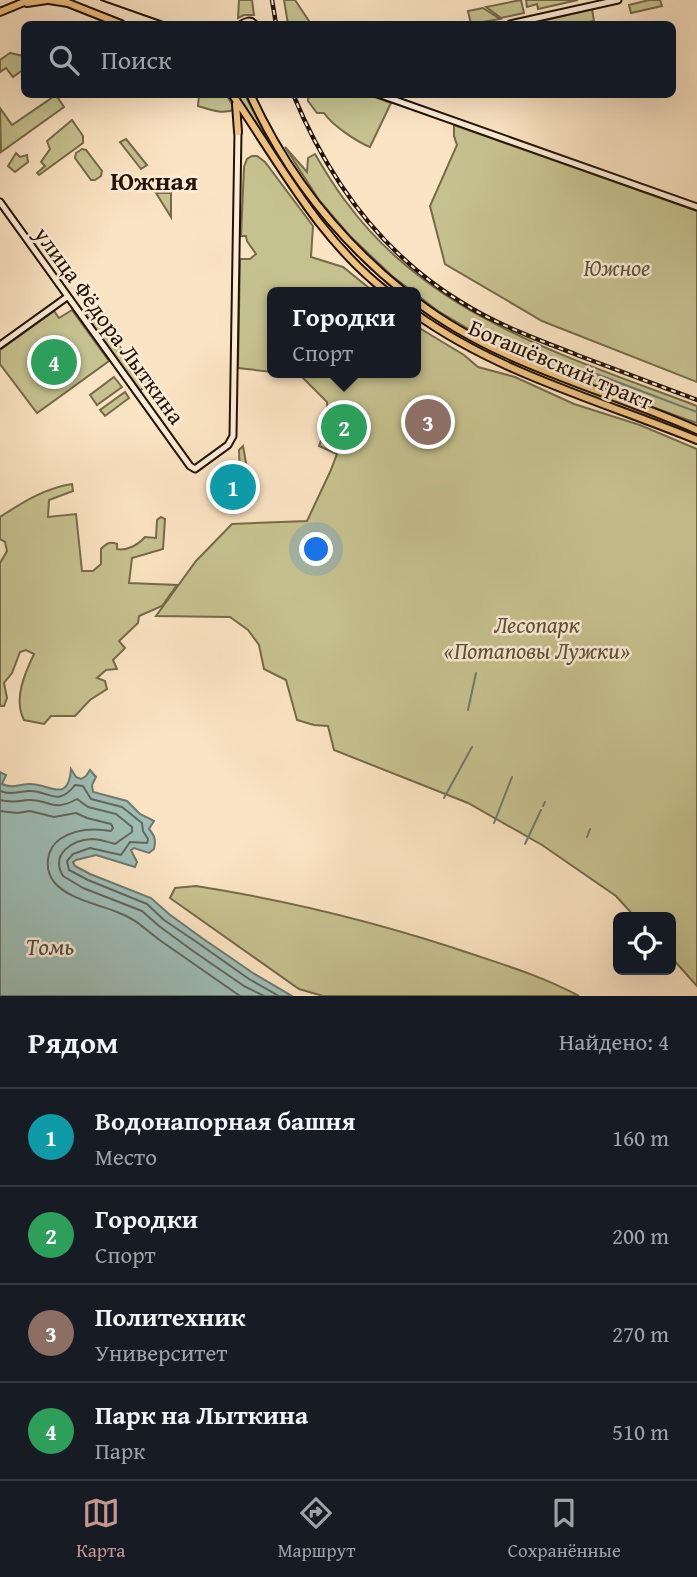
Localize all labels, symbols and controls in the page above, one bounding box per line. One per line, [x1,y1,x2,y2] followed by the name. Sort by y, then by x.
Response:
[21,21,676,98] search box
[101,40,172,79] text: Поиск
[45,41,83,79] icon: search
[110,161,198,200] district label: Южная
[26,218,193,431] street label: улица Фёдора Лыткина
[584,251,650,284] park label: Южное
[267,287,421,378] popup
[292,297,396,336] text: Городки
[464,310,658,418] street label: Богашёвский тракт
[31,336,77,388] pin: 4
[292,336,353,369] text: Спорт
[405,396,451,448] pin: 3
[321,401,367,453] pin: 2
[210,461,256,513] pin: 1
[299,532,333,566] your location
[444,608,630,667] park label: Лесопарк «Потаповы Лужки»
[613,912,676,975] map controls
[613,912,676,975] button: locate
[26,929,74,964] water label: Томь
[28,1020,119,1064] text: Рядом
[559,1025,669,1058] text: Найдено: 4
[95,1101,355,1140] text: Водонапорная башня
[45,1121,57,1154] text: 1
[612,1121,669,1154] text: 160 m
[95,1140,157,1173] text: Место
[95,1199,198,1238] text: Городки
[45,1219,57,1252] text: 2
[612,1219,669,1252] text: 200 m
[95,1238,156,1271] text: Спорт
[95,1297,245,1336] text: Политехник
[45,1317,57,1350] text: 3
[612,1317,669,1350] text: 270 m
[95,1336,227,1369] text: Университет
[95,1395,308,1434] text: Парк на Лыткина
[45,1415,57,1448] text: 4
[612,1415,669,1448] text: 510 m
[95,1434,145,1467] text: Парк
[76,1494,125,1564] tab: Карта
[278,1494,355,1564] tab: Маршрут
[508,1494,621,1564] tab: Сохранённые

